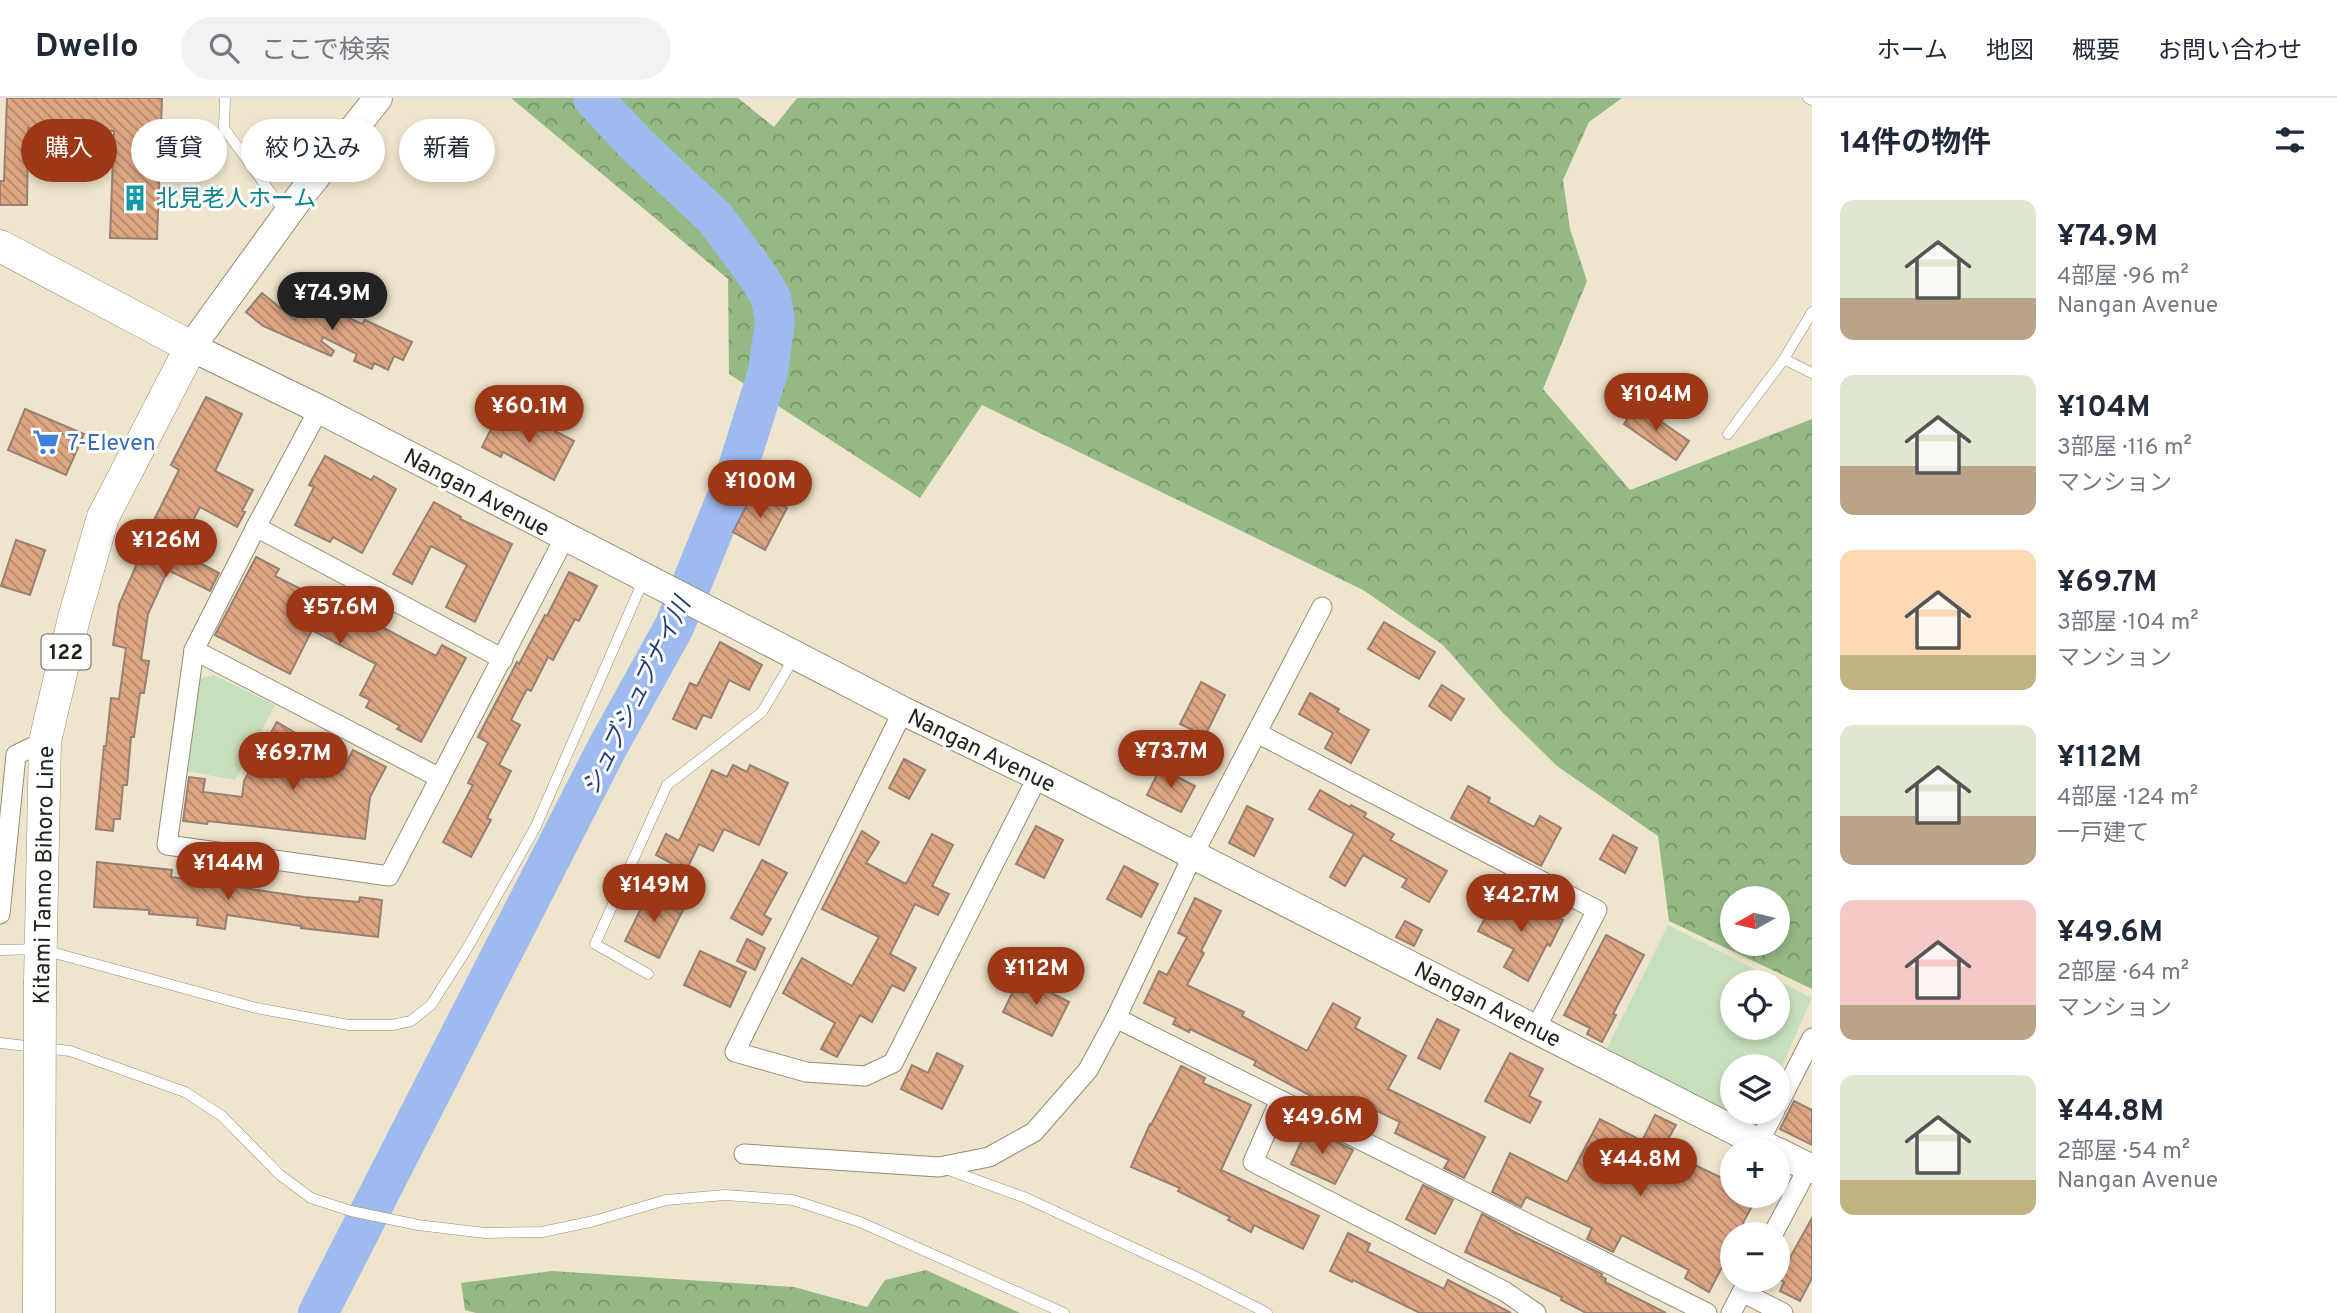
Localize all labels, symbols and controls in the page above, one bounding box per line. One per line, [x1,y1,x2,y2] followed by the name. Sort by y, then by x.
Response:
[181,17,671,80] search box
[35,27,139,69] text: Dwello
[205,29,243,67] icon: search
[261,35,391,68] text: ここで検索
[1877,37,1948,67] text: ホーム
[1986,37,2034,67] text: 地図
[2072,37,2120,67] text: 概要
[2158,37,2302,67] text: お問い合わせ
[21,119,117,182] chip: 購入
[131,119,227,182] chip: 賃貸
[241,119,385,182] chip: 絞り込み
[399,119,495,182] chip: 新着
[2271,121,2309,159] icon: filters
[1840,126,1991,163] text: 14件の物件
[120,183,150,213] building icon: 北見老人ホーム
[156,186,316,215] place label: 北見老人ホーム
[2057,219,2158,256] text: ¥74.9M
[1896,228,1980,312] icon: home
[2057,263,2189,292] text: 4部屋 · 96 m²
[275,272,389,332] pin: ¥74.9M
[293,280,371,309] text: ¥74.9M
[2057,292,2218,321] text: Nangan Avenue
[1607,374,1705,433] pin: ¥104M
[1620,381,1692,410] text: ¥104M
[472,386,586,445] pin: ¥60.1M
[2057,390,2151,427] text: ¥104M
[491,393,567,422] text: ¥60.1M
[1896,403,1980,487] icon: home
[31,427,61,457] supermarket icon: 7-Eleven
[67,430,156,459] place label: 7-Eleven
[2057,434,2192,463] text: 3部屋 · 116 m²
[398,444,554,545] street label: Nangan Avenue
[711,460,809,520] pin: ¥100M
[724,468,796,497] text: ¥100M
[2057,470,2172,499] text: マンション
[117,519,215,579] pin: ¥126M
[131,527,201,556] text: ¥126M
[2057,565,2157,602] text: ¥69.7M
[1896,578,1980,662] icon: home
[283,587,397,646] pin: ¥57.6M
[577,591,700,801] water label: シュブシュブナイ川
[302,594,378,623] text: ¥57.6M
[2057,609,2199,638] text: 3部屋 · 104 m²
[42,634,90,670] road number: 122
[2057,645,2172,674] text: マンション
[902,704,1060,801] street label: Nangan Avenue
[1114,730,1228,790] pin: ¥73.7M
[236,732,350,792] pin: ¥69.7M
[1134,738,1208,767] text: ¥73.7M
[255,740,331,769] text: ¥69.7M
[2057,740,2142,777] text: ¥112M
[29,745,62,1005] street label: Kitami Tanno Bihoro Line
[1896,753,1980,837] icon: home
[2057,784,2198,813] text: 4部屋 · 124 m²
[2057,820,2149,849] text: 一戸建て
[179,842,277,902] pin: ¥144M
[192,850,264,879] text: ¥144M
[605,864,703,924] pin: ¥149M
[619,872,689,901] text: ¥149M
[1464,874,1578,934] pin: ¥42.7M
[1482,882,1560,911] text: ¥42.7M
[1720,886,1790,956] north arrow
[1720,886,1790,1292] map controls
[2057,915,2163,952] text: ¥49.6M
[1896,928,1980,1012] icon: home
[987,948,1085,1007] pin: ¥112M
[1003,955,1069,984] text: ¥112M
[1409,957,1565,1056] street label: Nangan Avenue
[2057,959,2189,988] text: 2部屋 · 64 m²
[1720,970,1790,1040] button: locate
[2057,995,2172,1024] text: マンション
[1720,1054,1790,1124] button: layers
[2057,1094,2164,1131] text: ¥44.8M
[1265,1096,1379,1156] pin: ¥49.6M
[1896,1103,1980,1187] icon: home
[1281,1104,1363,1133] text: ¥49.6M
[1583,1138,1697,1198] pin: ¥44.8M
[1720,1138,1790,1208] button: +
[2057,1138,2190,1167] text: 2部屋 · 54 m²
[1599,1146,1681,1175] text: ¥44.8M
[2057,1167,2218,1196] text: Nangan Avenue
[1720,1222,1790,1292] button: −

